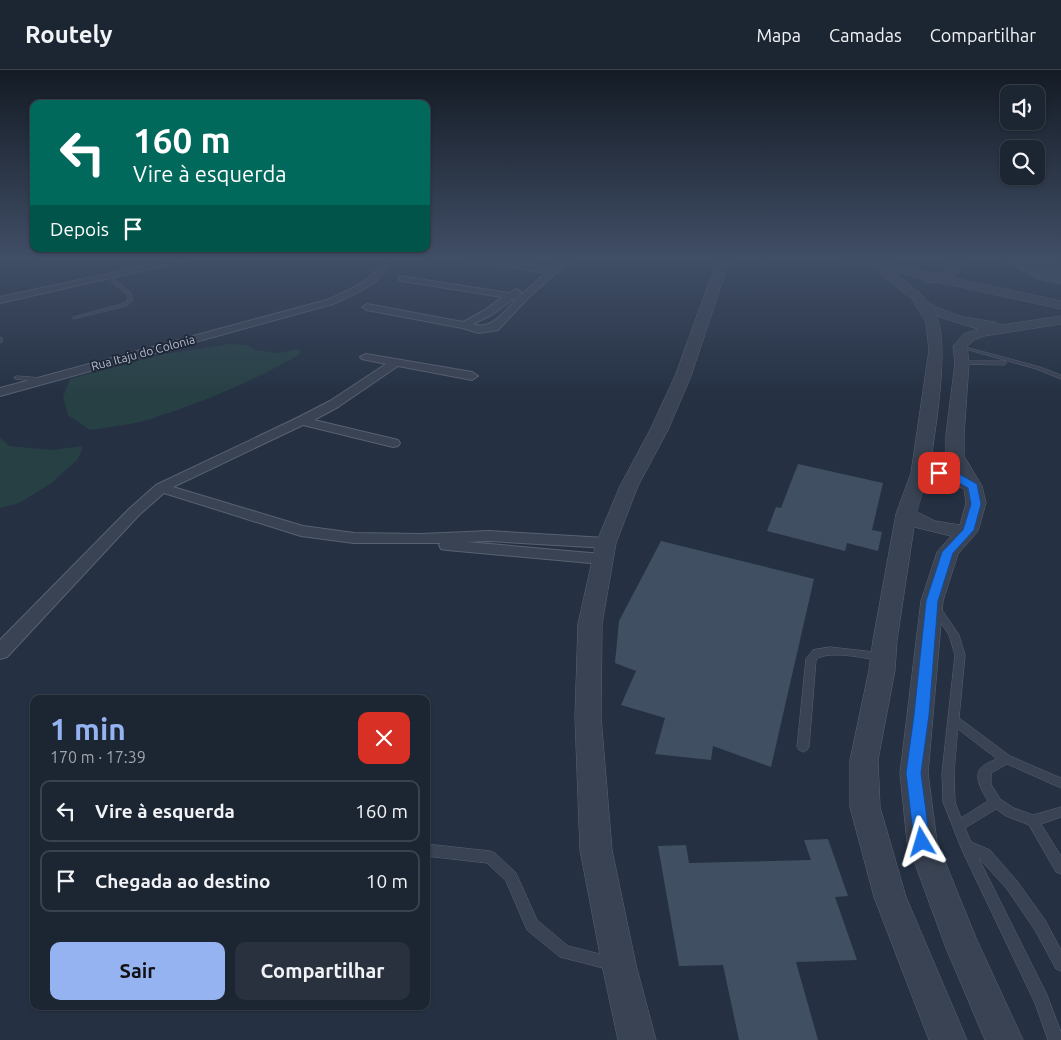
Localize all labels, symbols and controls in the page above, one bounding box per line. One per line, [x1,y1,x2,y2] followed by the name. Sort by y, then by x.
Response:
[25,21,112,48] text: Routely
[756,25,801,45] text: Mapa
[829,25,902,45] text: Camadas
[930,25,1036,45] text: Compartilhar
[1000,85,1045,185] map controls
[1000,85,1045,130] button: sound
[50,120,115,185] icon: left
[133,120,231,160] text: 160 m
[1000,140,1045,185] button: search
[133,161,287,186] text: Vire à esquerda
[119,215,147,243] icon: arrive
[50,218,109,240] text: Depois
[90,332,196,373] street label: Rua Itaju do Colonia
[918,452,960,494] pin
[925,459,953,487] icon: arrive
[50,712,126,746] text: 1 min
[358,712,410,764] button: close
[50,748,146,766] text: 170 m · 17:39
[52,797,80,825] icon: left
[95,800,235,822] text: Vire à esquerda
[355,800,408,822] text: 160 m
[895,815,947,867] position arrow
[52,867,80,895] icon: arrive
[95,870,271,892] text: Chegada ao destino
[366,870,408,892] text: 10 m
[50,942,225,1000] button: Sair
[235,942,410,1000] button: Compartilhar

